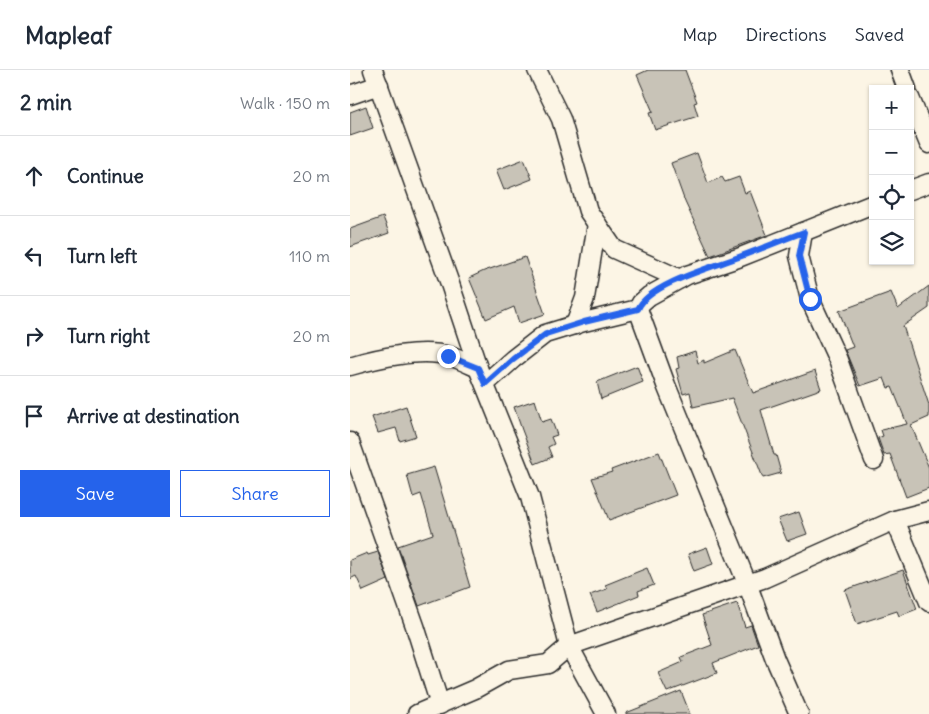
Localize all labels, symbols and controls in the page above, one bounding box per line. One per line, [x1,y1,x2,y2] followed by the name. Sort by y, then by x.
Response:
[25,20,112,50] text: Mapleaf
[682,23,717,46] text: Map
[745,23,827,46] text: Directions
[855,23,904,46] text: Saved
[869,85,914,265] map controls
[869,85,914,130] button: +
[20,89,72,116] text: 2 min
[240,93,330,113] text: Walk · 150 m
[869,130,914,175] button: −
[20,162,48,190] icon: ahead
[67,164,144,188] text: Continue
[293,166,330,186] text: 20 m
[869,175,914,220] button: locate
[869,220,914,265] button: layers
[20,242,48,270] icon: left
[67,244,137,268] text: Turn left
[289,246,330,266] text: 110 m
[799,288,822,311] route start
[20,322,48,350] icon: right
[67,324,150,348] text: Turn right
[293,326,330,346] text: 20 m
[437,345,460,368] route end
[20,402,48,430] icon: arrive
[67,404,240,428] text: Arrive at destination
[20,470,170,517] button: Save
[180,470,330,517] button: Share

